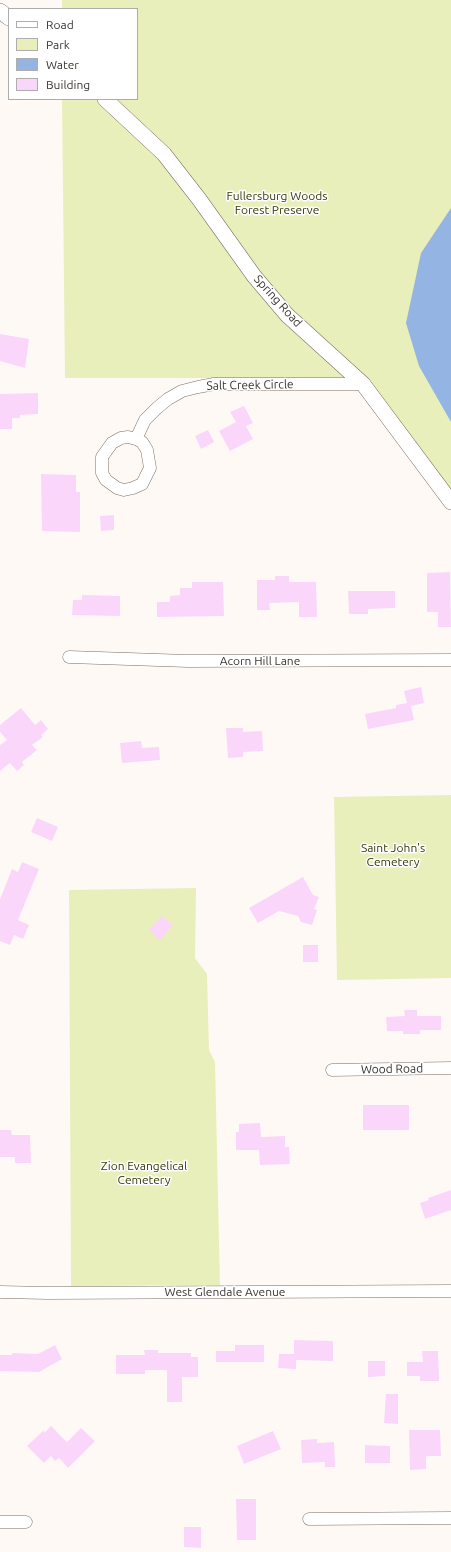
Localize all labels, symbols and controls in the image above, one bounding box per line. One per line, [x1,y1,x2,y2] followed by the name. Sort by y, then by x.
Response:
[8,8,138,100] legend
[46,18,74,31] text: Road
[46,38,70,51] text: Park
[46,58,79,71] text: Water
[46,78,90,91] text: Building
[227,189,327,217] park label: Fullersburg Woods Forest Preserve
[251,272,305,330] street label: Spring Road
[206,377,294,393] street label: Salt Creek Circle
[220,654,300,668] street label: Acorn Hill Lane
[361,841,425,869] park label: Saint John's Cemetery
[361,1061,423,1077] street label: Wood Road
[101,1159,187,1187] park label: Zion Evangelical Cemetery
[165,1285,285,1299] street label: West Glendale Avenue

